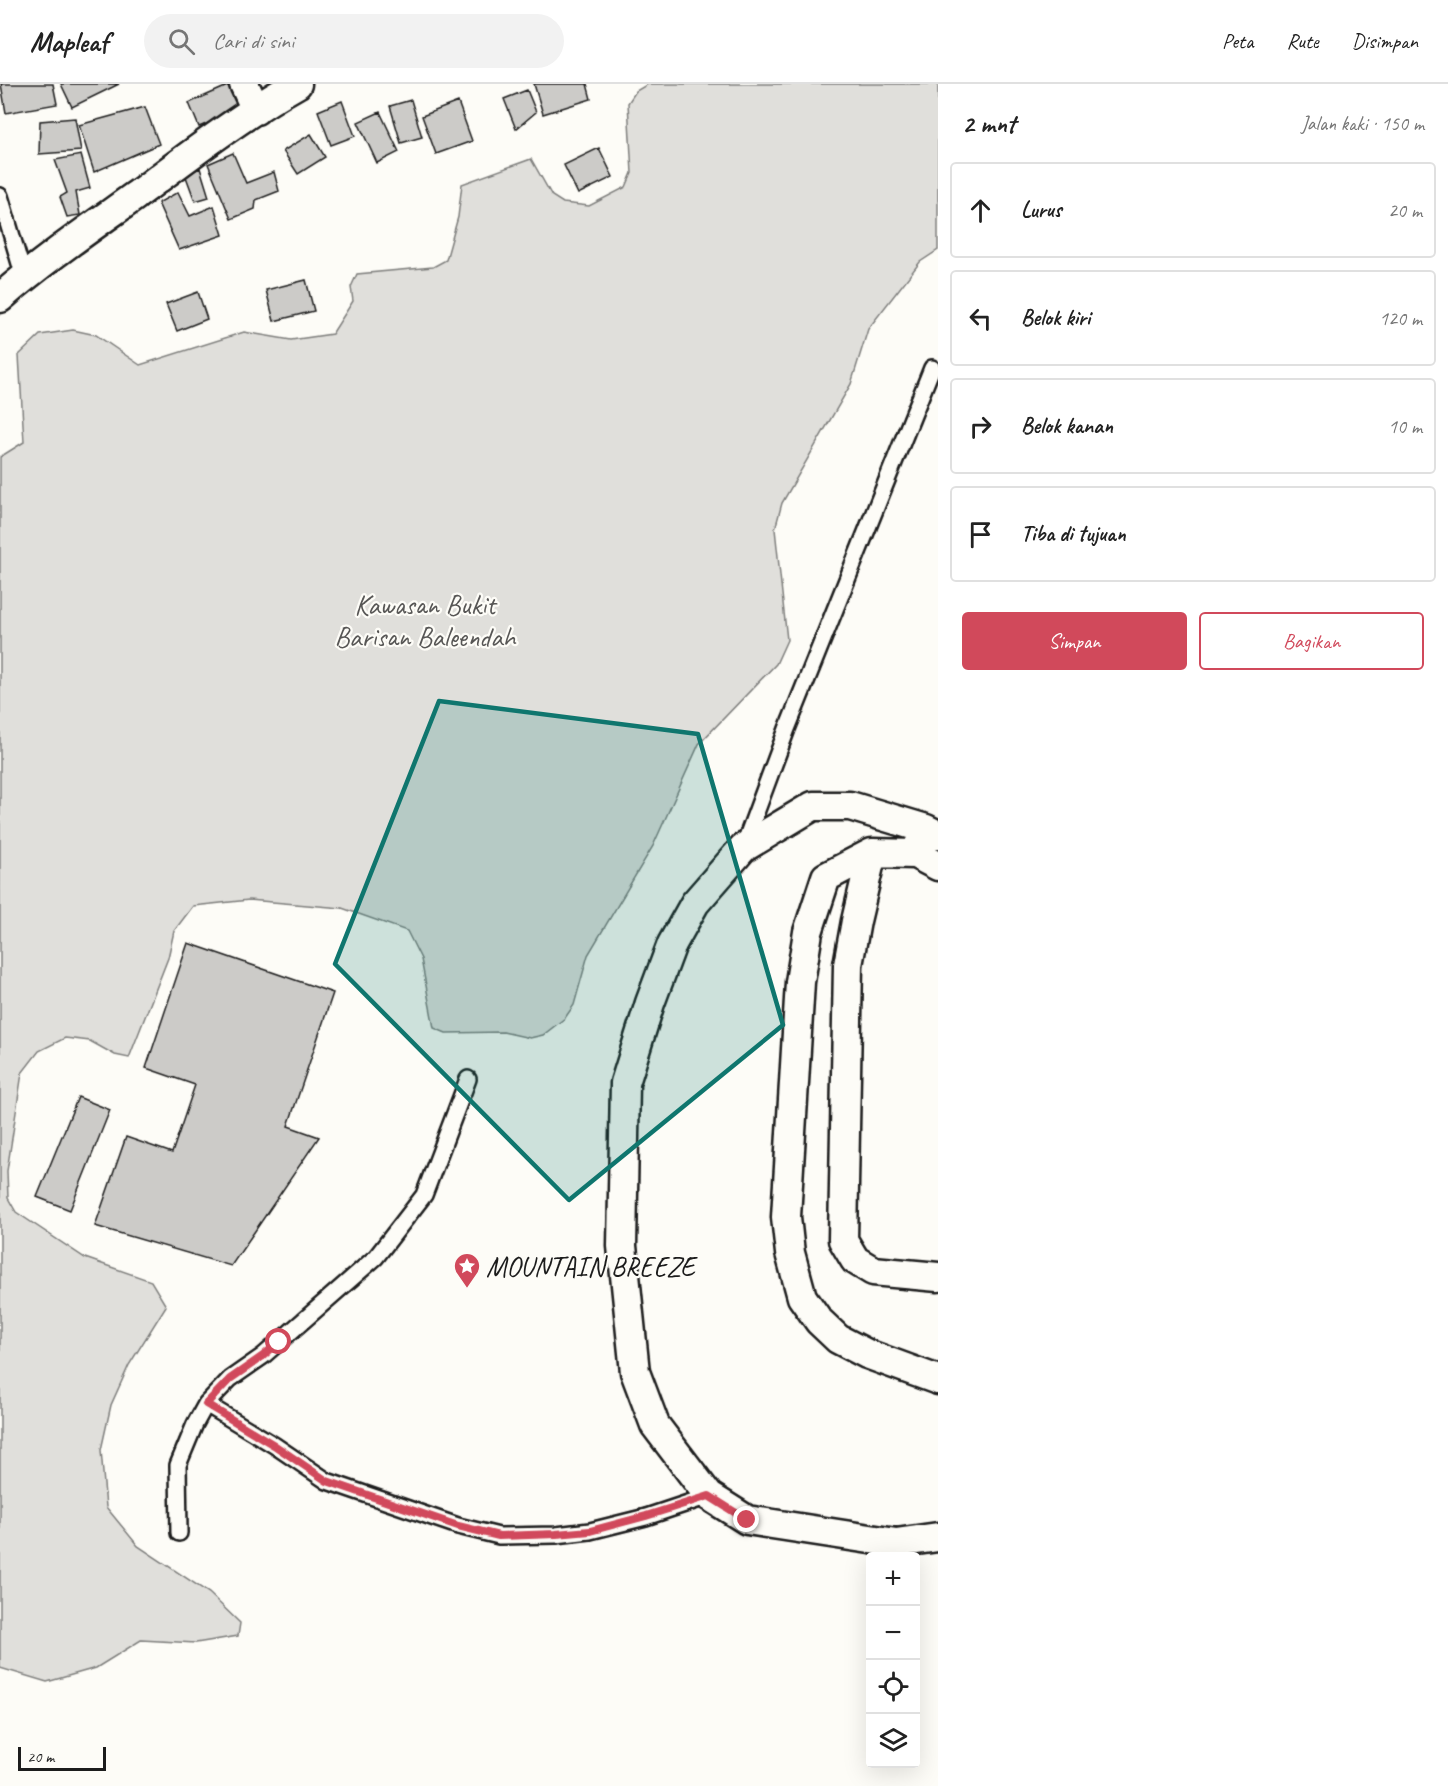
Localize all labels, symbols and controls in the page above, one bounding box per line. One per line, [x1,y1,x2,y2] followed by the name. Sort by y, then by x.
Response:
[144,14,564,68] search box
[30,24,108,59] text: Mapleaf
[165,25,198,58] icon: search
[213,27,294,55] text: Cari di sini
[1222,28,1253,54] text: Peta
[1286,28,1319,54] text: Rute
[1352,28,1418,54] text: Disimpan
[962,107,1015,140] text: 2 mnt
[1301,111,1424,136] text: Jalan kaki · 150 m
[964,194,997,227] icon: ahead
[1021,196,1061,224] text: Lurus
[1388,198,1422,223] text: 20 m
[964,302,997,335] icon: left
[1021,304,1090,332] text: Belok kiri
[1379,306,1422,331] text: 120 m
[964,410,997,443] icon: right
[1021,412,1113,440] text: Belok kanan
[1388,414,1422,439] text: 10 m
[964,518,997,551] icon: arrive
[1021,520,1126,548] text: Tiba di tujuan
[334,587,518,654] park label: Kawasan Bukit Barisan Baleendah
[962,612,1187,670] button: Simpan
[1199,612,1424,670] button: Bagikan
[486,1249,698,1284] place label: MOUNTAIN BREEZE
[452,1251,482,1289] place icon: MOUNTAIN BREEZE
[265,1328,291,1354] route start
[733,1506,759,1532] route end
[866,1552,920,1768] map controls
[866,1552,920,1606] button: +
[866,1606,920,1660] button: −
[866,1660,920,1714] button: locate
[866,1714,920,1768] button: layers
[18,1744,106,1772] scale bar
[27,1747,54,1767] text: 20 m

